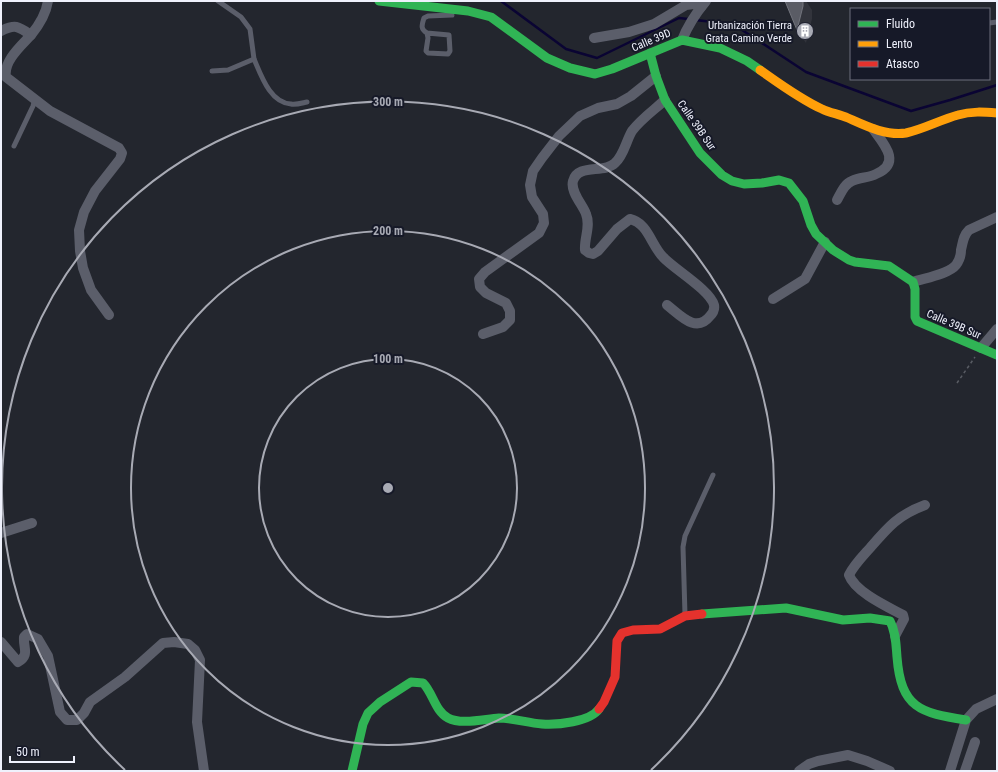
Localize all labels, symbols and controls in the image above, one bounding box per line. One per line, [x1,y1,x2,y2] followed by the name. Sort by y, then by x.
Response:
[850,8,990,80] legend
[886,17,915,31] text: Fluido
[705,19,792,45] place label: Urbanización Tierra Grata Camino Verde
[795,21,815,41] building icon: Urbanización Tierra Grata Camino Verde
[630,26,673,55] street label: Calle 39D
[886,37,913,51] text: Lento
[886,57,919,71] text: Atasco
[373,95,403,109] text: 300 m
[675,98,719,153] street label: Calle 39B Sur
[373,224,403,238] text: 200 m
[925,307,984,342] street label: Calle 39B Sur
[373,352,403,366] text: 100 m
[381,481,395,495] centre of rings
[10,738,74,764] scale bar
[16,745,40,759] text: 50 m

